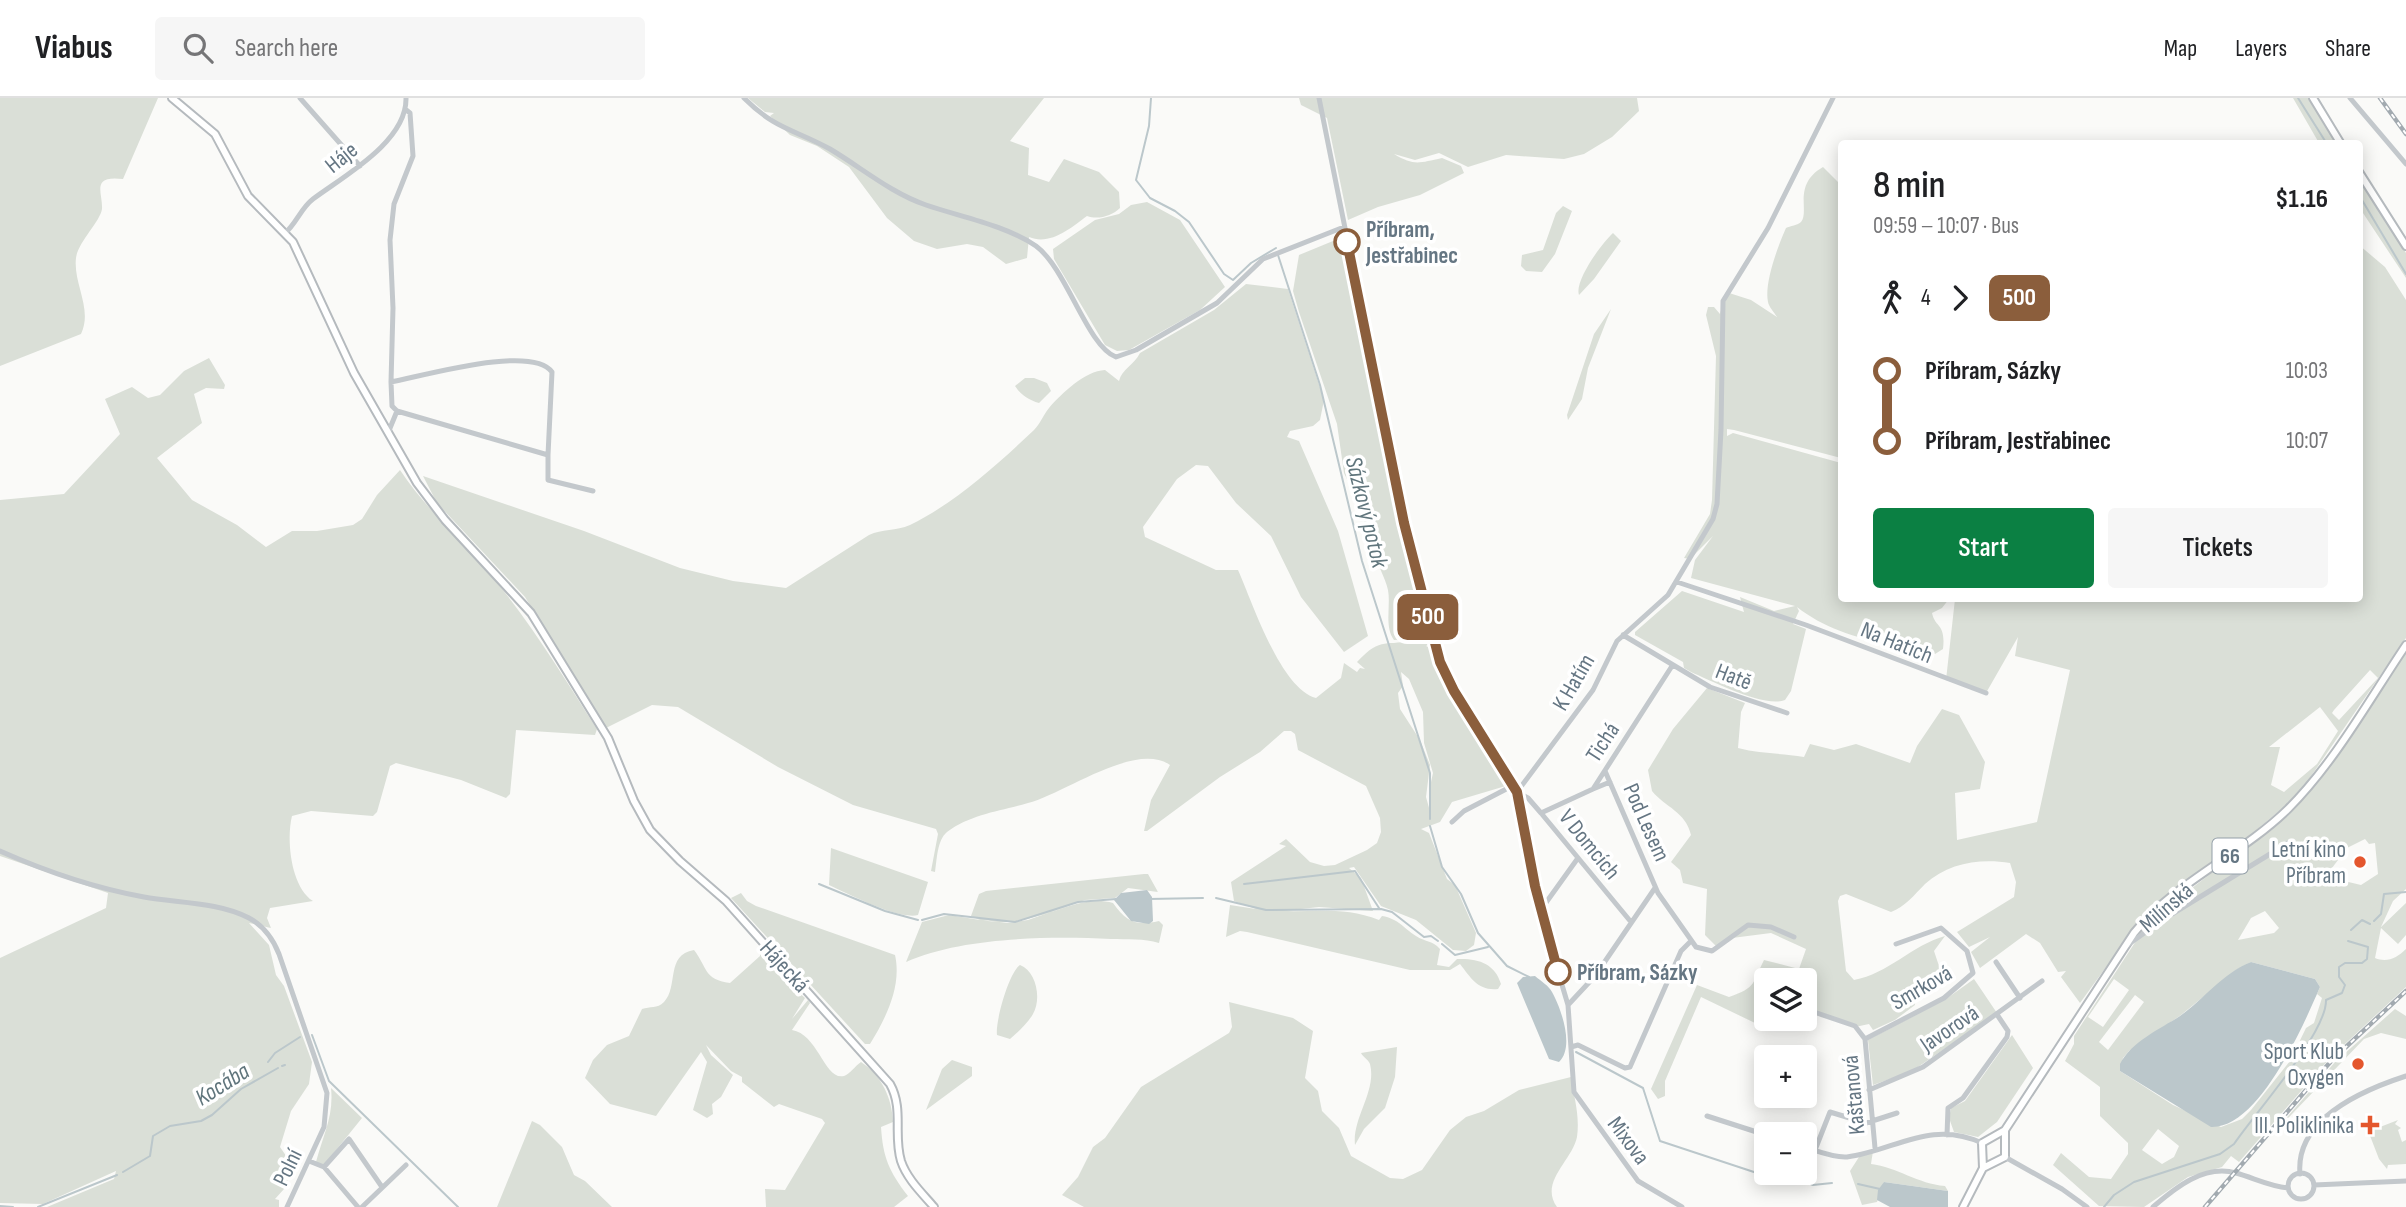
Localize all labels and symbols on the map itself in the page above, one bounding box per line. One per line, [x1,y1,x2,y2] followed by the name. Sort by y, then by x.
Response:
[320,136,364,179] street label: Háje
[1365,216,1458,270] place label: Příbram, Jestřabinec
[1334,229,1360,255] marker: Příbram, Jestřabinec
[1339,454,1395,572] water label: Sázkový potok
[1388,594,1468,640] line badge: 500
[1857,616,1937,670] street label: Na Hatích
[1547,649,1601,716] street label: K Hatím
[1712,657,1756,697] street label: Hatě
[1580,718,1626,768] street label: Tichá
[1617,779,1676,866] street label: Pod Lesem
[1552,804,1626,885] street label: V Domcích
[2271,836,2346,890] place label: Letní kino Příbram
[2212,838,2248,874] road number: 66
[2352,854,2368,870] marker: Letní kino Příbram
[2134,877,2199,939] street label: Milínská
[754,935,815,999] street label: Hájecká
[1545,959,1571,985] marker: Příbram, Sázky
[1577,959,1698,987] place label: Příbram, Sázky
[1886,959,1957,1017] street label: Smrková
[1914,999,1984,1059] street label: Javorová
[2264,1038,2344,1092] place label: Sport Klub Oxygen
[1837,1054,1871,1136] street label: Kaštanová
[190,1056,255,1112] water label: Kocába
[2350,1056,2366,1072] marker: Sport Klub Oxygen
[1601,1111,1655,1170] street label: Mixova
[2254,1112,2354,1140] place label: III. Poliklinika
[2360,1115,2380,1135] marker: III. Poliklinika
[267,1144,309,1190] street label: Polní

